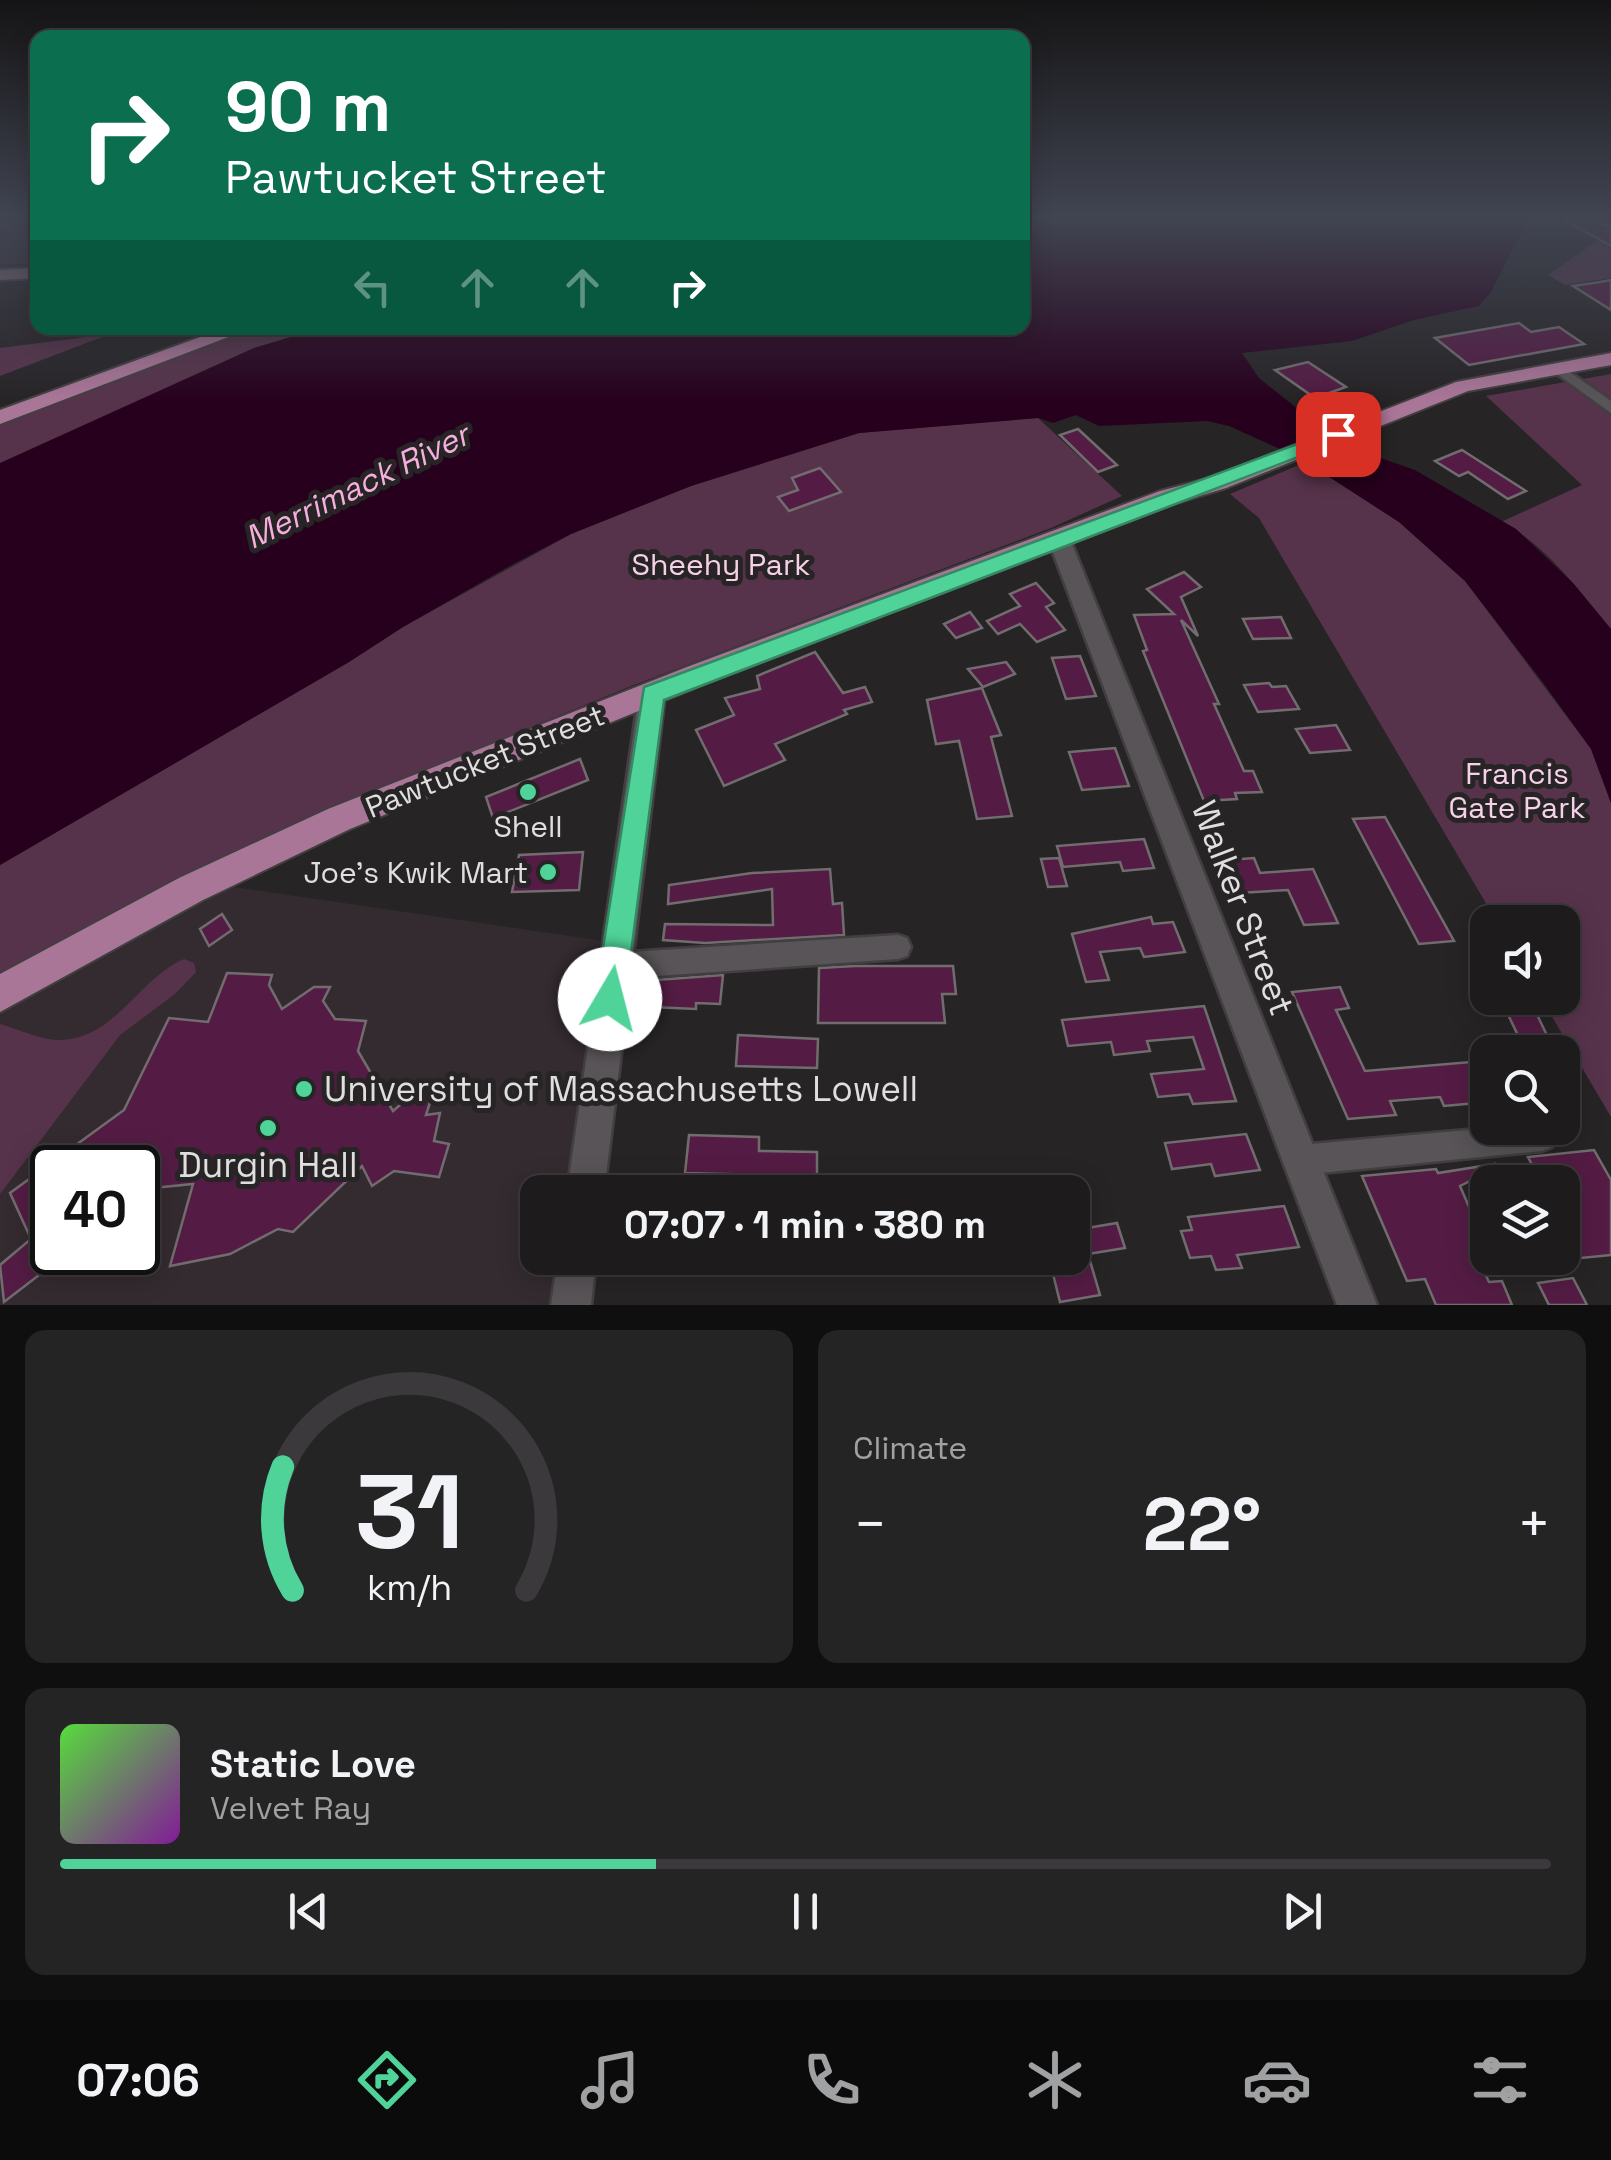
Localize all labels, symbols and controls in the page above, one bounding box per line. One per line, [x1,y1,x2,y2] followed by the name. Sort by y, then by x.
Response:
[225,62,391,151] text: 90 m
[60,70,190,200] icon: right
[225,149,607,206] text: Pawtucket Street
[345,260,400,315] icon: left
[450,260,505,315] icon: ahead
[555,260,610,315] icon: ahead
[660,260,715,315] icon: right
[1296,392,1381,477] pin
[1311,407,1366,462] icon: arrive
[238,413,478,558] water label: Merrimack River
[632,545,810,584] park label: Sheehy Park
[360,695,610,827] street label: Pawtucket Street
[1448,754,1586,827] park label: Francis Gate Park
[517,781,539,803] marker: Shell
[1182,794,1304,1022] street label: Walker Street
[493,807,563,846] place label: Shell
[303,853,528,892] place label: Joe's Kwik Mart
[537,861,559,883] marker: Joe's Kwik Mart
[1470,905,1580,1275] map controls
[1470,905,1580,1015] button: sound
[558,947,662,1051] position arrow
[1470,1035,1580,1145] button: search
[324,1067,918,1111] place label: University of Massachusetts Lowell
[293,1078,315,1100] marker: University of Massachusetts Lowell
[257,1117,279,1139] marker: Durgin Hall
[179,1143,357,1187] place label: Durgin Hall
[30,1145,160,1275] speed limit sign: 40
[1470,1165,1580,1275] button: layers
[624,1201,986,1249] text: 07:07 · 1 min · 380 m
[853,1428,967,1468] text: Climate
[355,1446,463,1578] text: 31
[1143,1476,1261,1572] text: 22°
[853,1489,887,1559] text: −
[1517,1489,1551,1559] text: +
[366,1565,452,1610] text: km/h
[210,1740,416,1788] text: Static Love
[210,1788,371,1828] text: Velvet Ray
[281,1884,336,1939] icon: previous
[778,1884,833,1939] icon: pause
[1275,1884,1330,1939] icon: next
[352,2045,422,2115] icon: directions
[575,2045,645,2115] icon: music
[797,2045,867,2115] icon: phone
[1020,2045,1090,2115] icon: climate
[1242,2045,1312,2115] icon: car
[1465,2045,1535,2115] icon: filters
[76,2052,200,2109] text: 07:06

